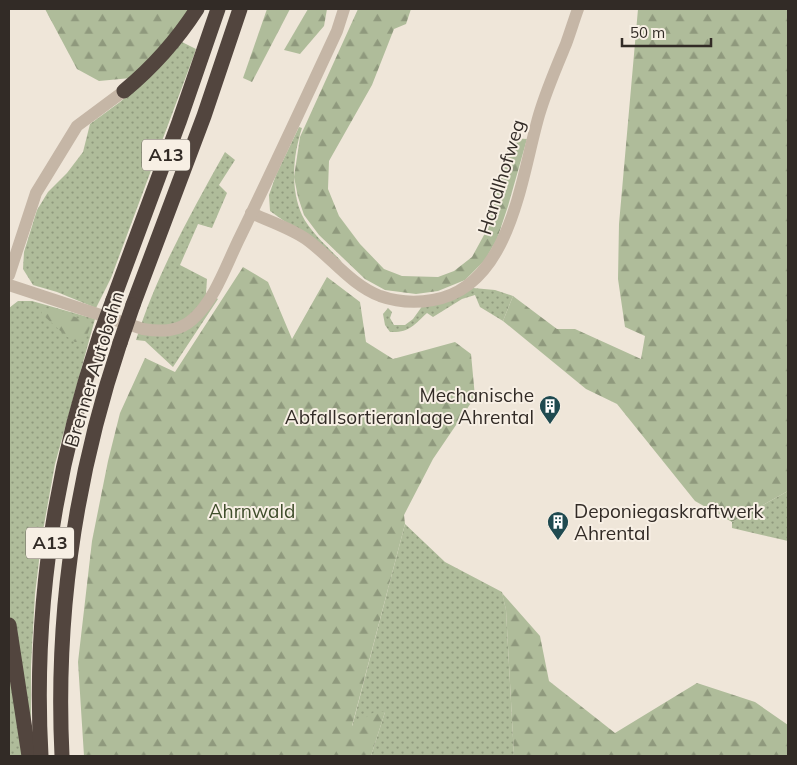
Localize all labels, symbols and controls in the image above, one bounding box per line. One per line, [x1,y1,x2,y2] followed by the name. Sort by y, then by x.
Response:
[622,15,711,47] scale bar
[630,23,665,42] text: 50 m
[472,116,530,238] street label: Handlhofweg
[142,140,190,170] road number: A13
[59,288,129,450] street label: Brenner Autobahn
[285,383,534,429] place label: Mechanische Abfallsortieranlage Ahrental
[538,394,562,425] building icon: Mechanische Abfallsortieranlage Ahrental
[209,499,295,523] park label: Ahrnwald
[574,499,763,545] place label: Deponiegaskraftwerk Ahrental
[546,510,570,541] building icon: Deponiegaskraftwerk Ahrental
[26,528,74,558] road number: A13

